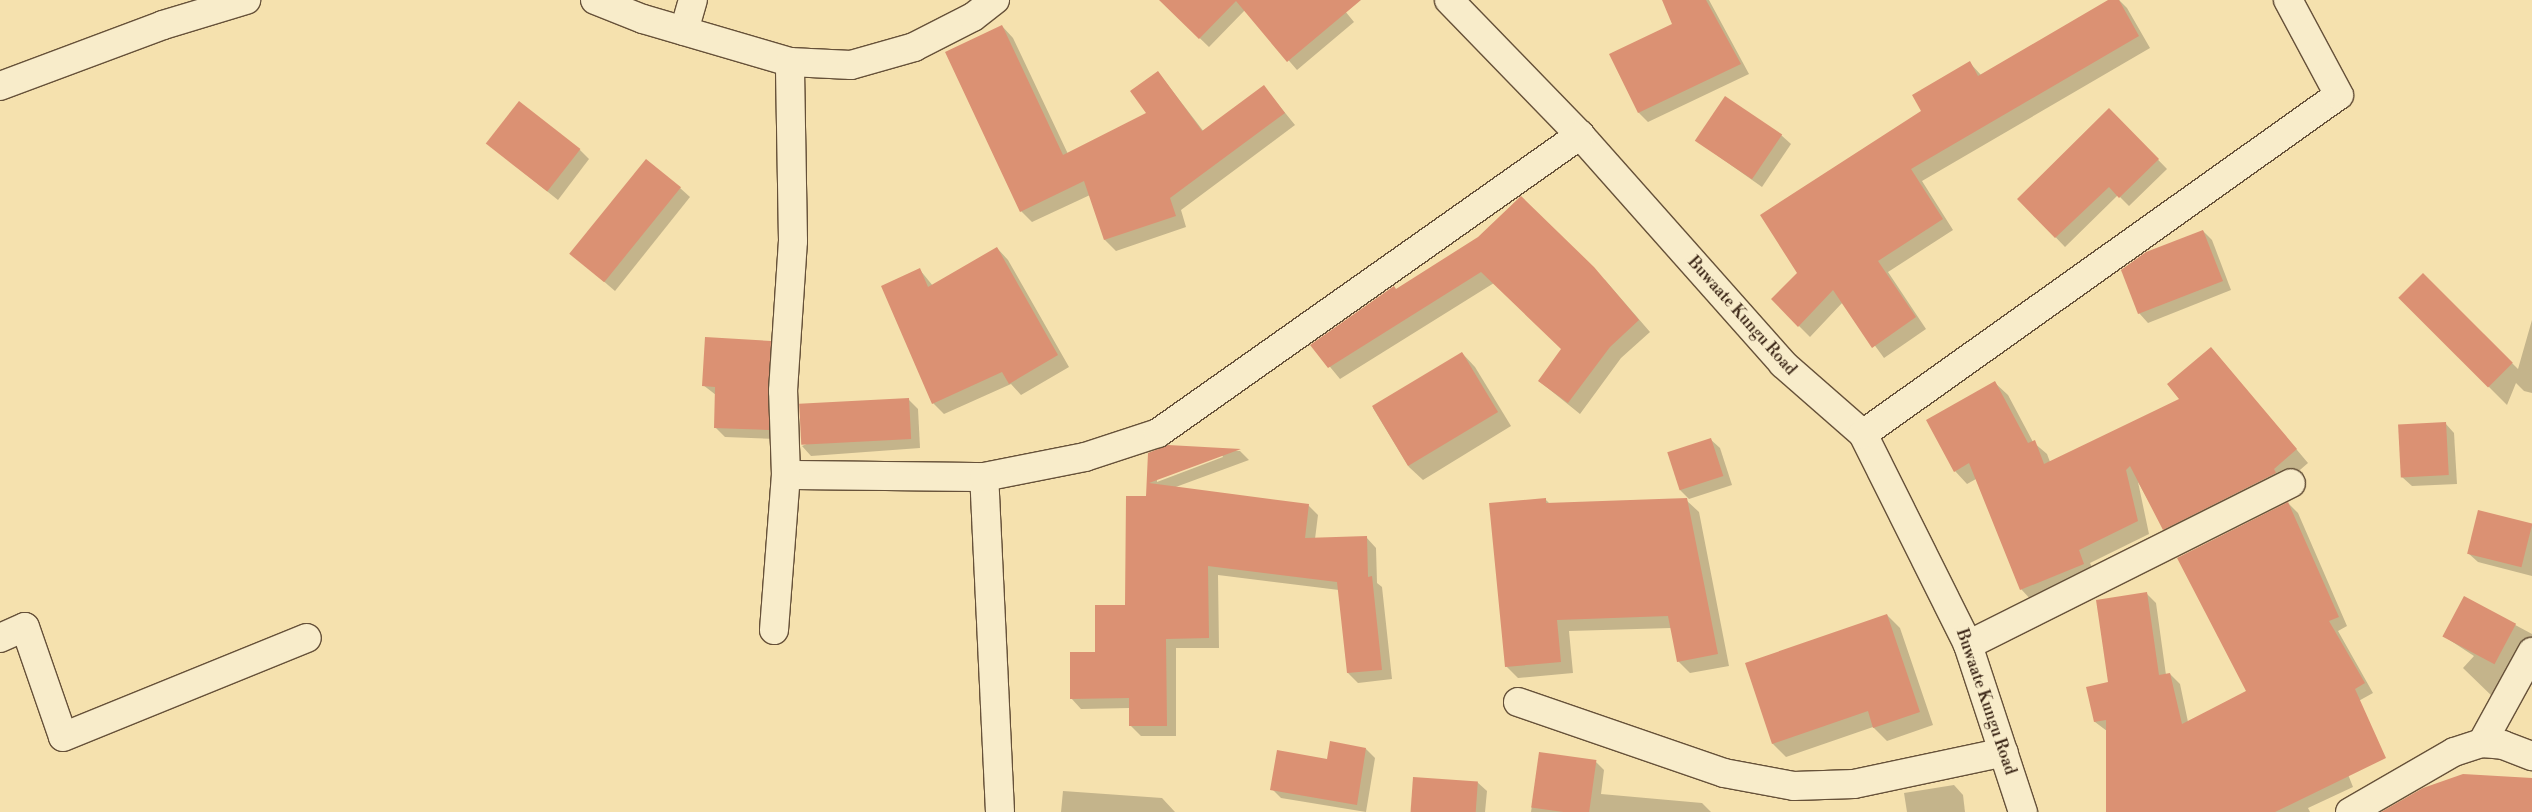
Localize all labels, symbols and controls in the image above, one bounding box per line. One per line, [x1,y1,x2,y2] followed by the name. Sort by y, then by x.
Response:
[1684,253,1800,379] street label: Buwaate Kungu Road
[1952,627,2020,777] street label: Buwaate Kungu Road

